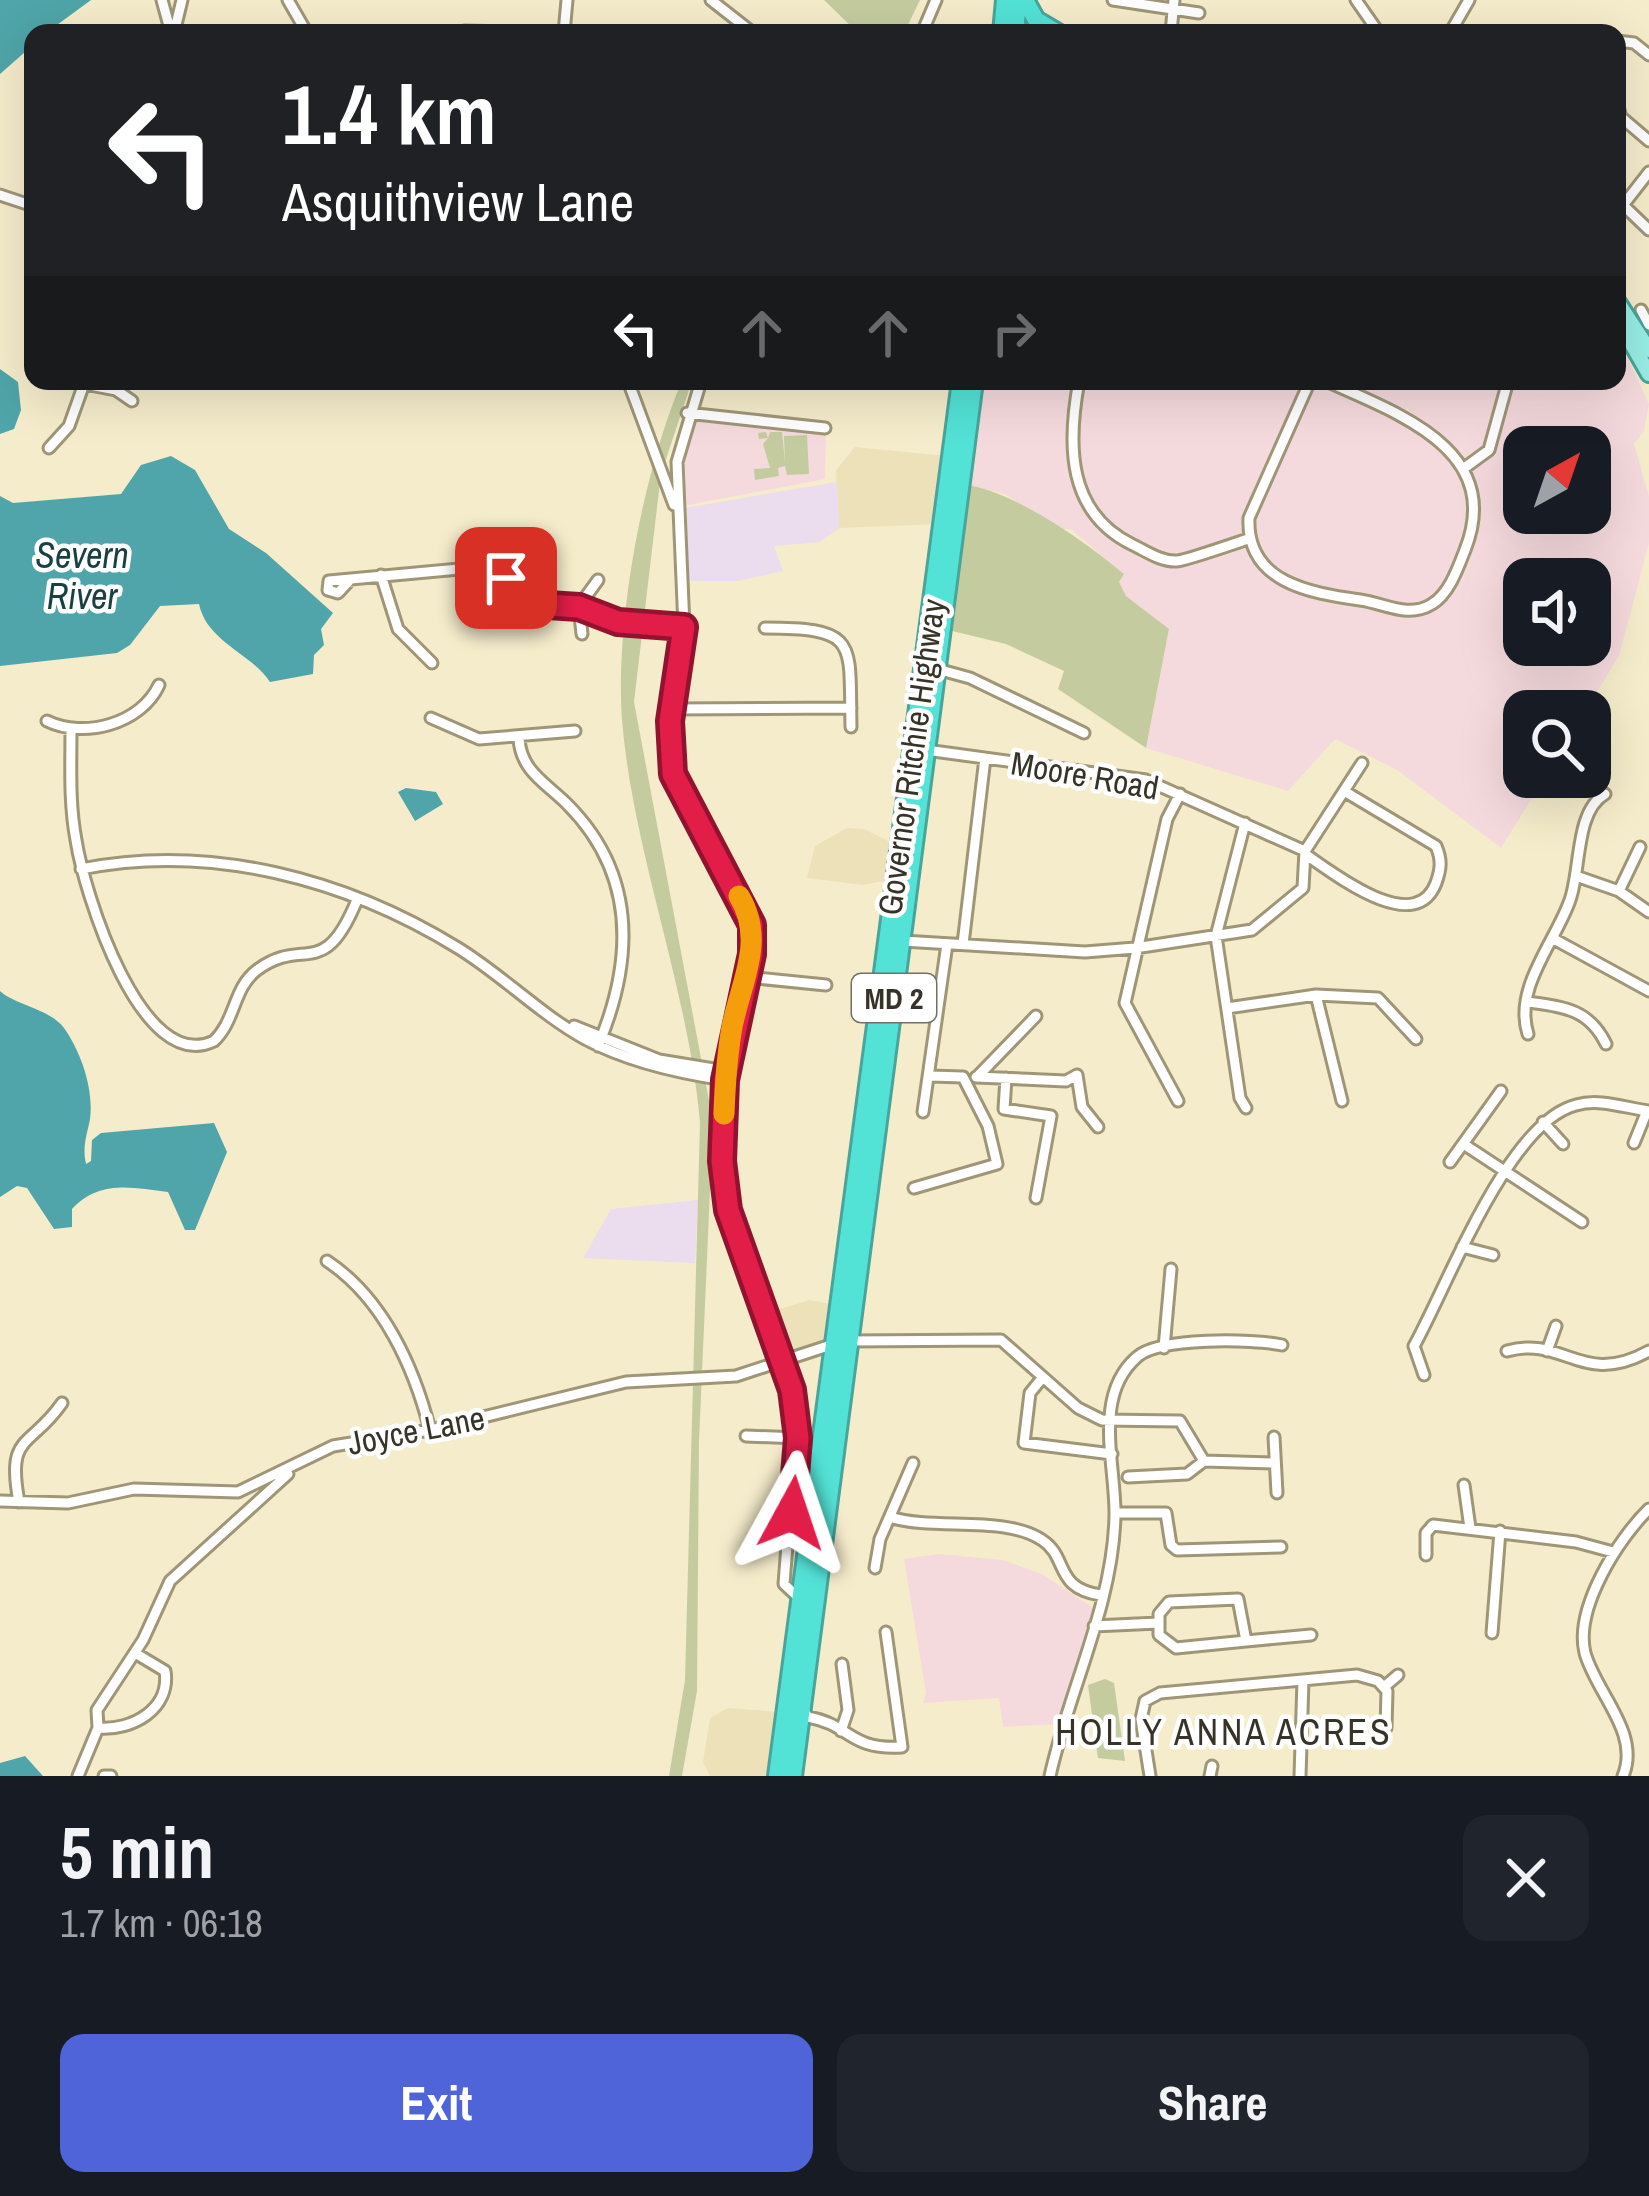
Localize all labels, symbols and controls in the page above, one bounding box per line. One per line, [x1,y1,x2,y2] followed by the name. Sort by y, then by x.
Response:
[282,57,496,170] text: 1.4 km
[84,72,240,228] icon: left
[282,165,634,238] text: Asquithview Lane
[603,300,669,366] icon: left
[729,300,795,366] icon: ahead
[855,300,921,366] icon: ahead
[981,300,1047,366] icon: right
[1503,426,1611,534] north arrow
[1503,426,1611,798] map controls
[455,527,557,629] pin
[35,531,129,620] water label: Severn River
[473,545,539,611] icon: arrive
[1503,558,1611,666] button: sound
[867,596,955,918] street label: Governor Ritchie Highway
[1503,690,1611,798] button: search
[1008,740,1162,810] street label: Moore Road
[852,974,936,1022] road number: MD 2
[344,1395,488,1465] street label: Joyce Lane
[729,1450,855,1576] position arrow
[1055,1708,1393,1756] district label: HOLLY ANNA ACRES
[60,1803,214,1900] text: 5 min
[1463,1815,1589,1941] button: close
[60,1897,263,1949] text: 1.7 km · 06:18
[60,2034,813,2172] button: Exit
[837,2034,1589,2172] button: Share

